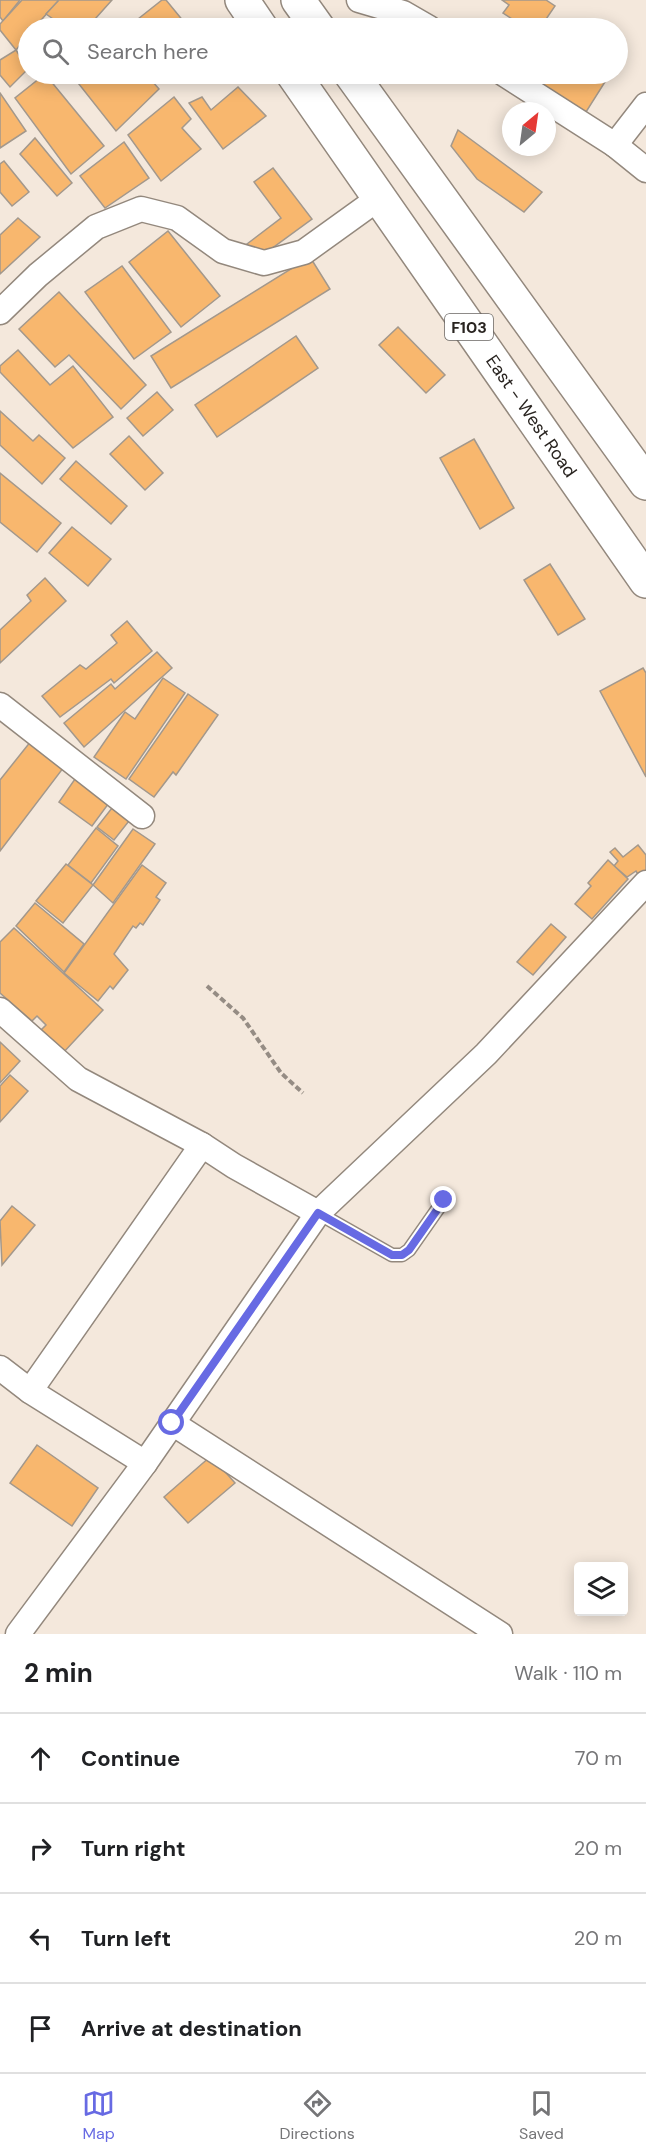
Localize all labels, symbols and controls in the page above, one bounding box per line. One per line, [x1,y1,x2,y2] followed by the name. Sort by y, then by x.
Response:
[18,18,628,84] search box
[39,35,72,68] icon: search
[87,37,208,66] text: Search here
[502,102,556,156] north arrow
[445,314,493,340] road number: F103
[480,350,582,482] street label: East - West Road
[430,1186,456,1212] route end
[158,1409,184,1435] route start
[574,1562,628,1616] map controls
[574,1562,628,1616] button: layers
[24,1656,93,1690] text: 2 min
[514,1660,622,1686] text: Walk · 110 m
[24,1742,57,1775] icon: ahead
[81,1744,180,1773] text: Continue
[575,1745,622,1771] text: 70 m
[24,1832,57,1865] icon: right
[81,1834,186,1863] text: Turn right
[574,1835,622,1861] text: 20 m
[24,1922,57,1955] icon: left
[81,1924,171,1953] text: Turn left
[574,1925,622,1951] text: 20 m
[24,2012,57,2045] icon: arrive
[81,2014,302,2043] text: Arrive at destination
[82,2087,115,2144] tab: Map
[279,2087,355,2144] tab: Directions
[519,2087,564,2144] tab: Saved

